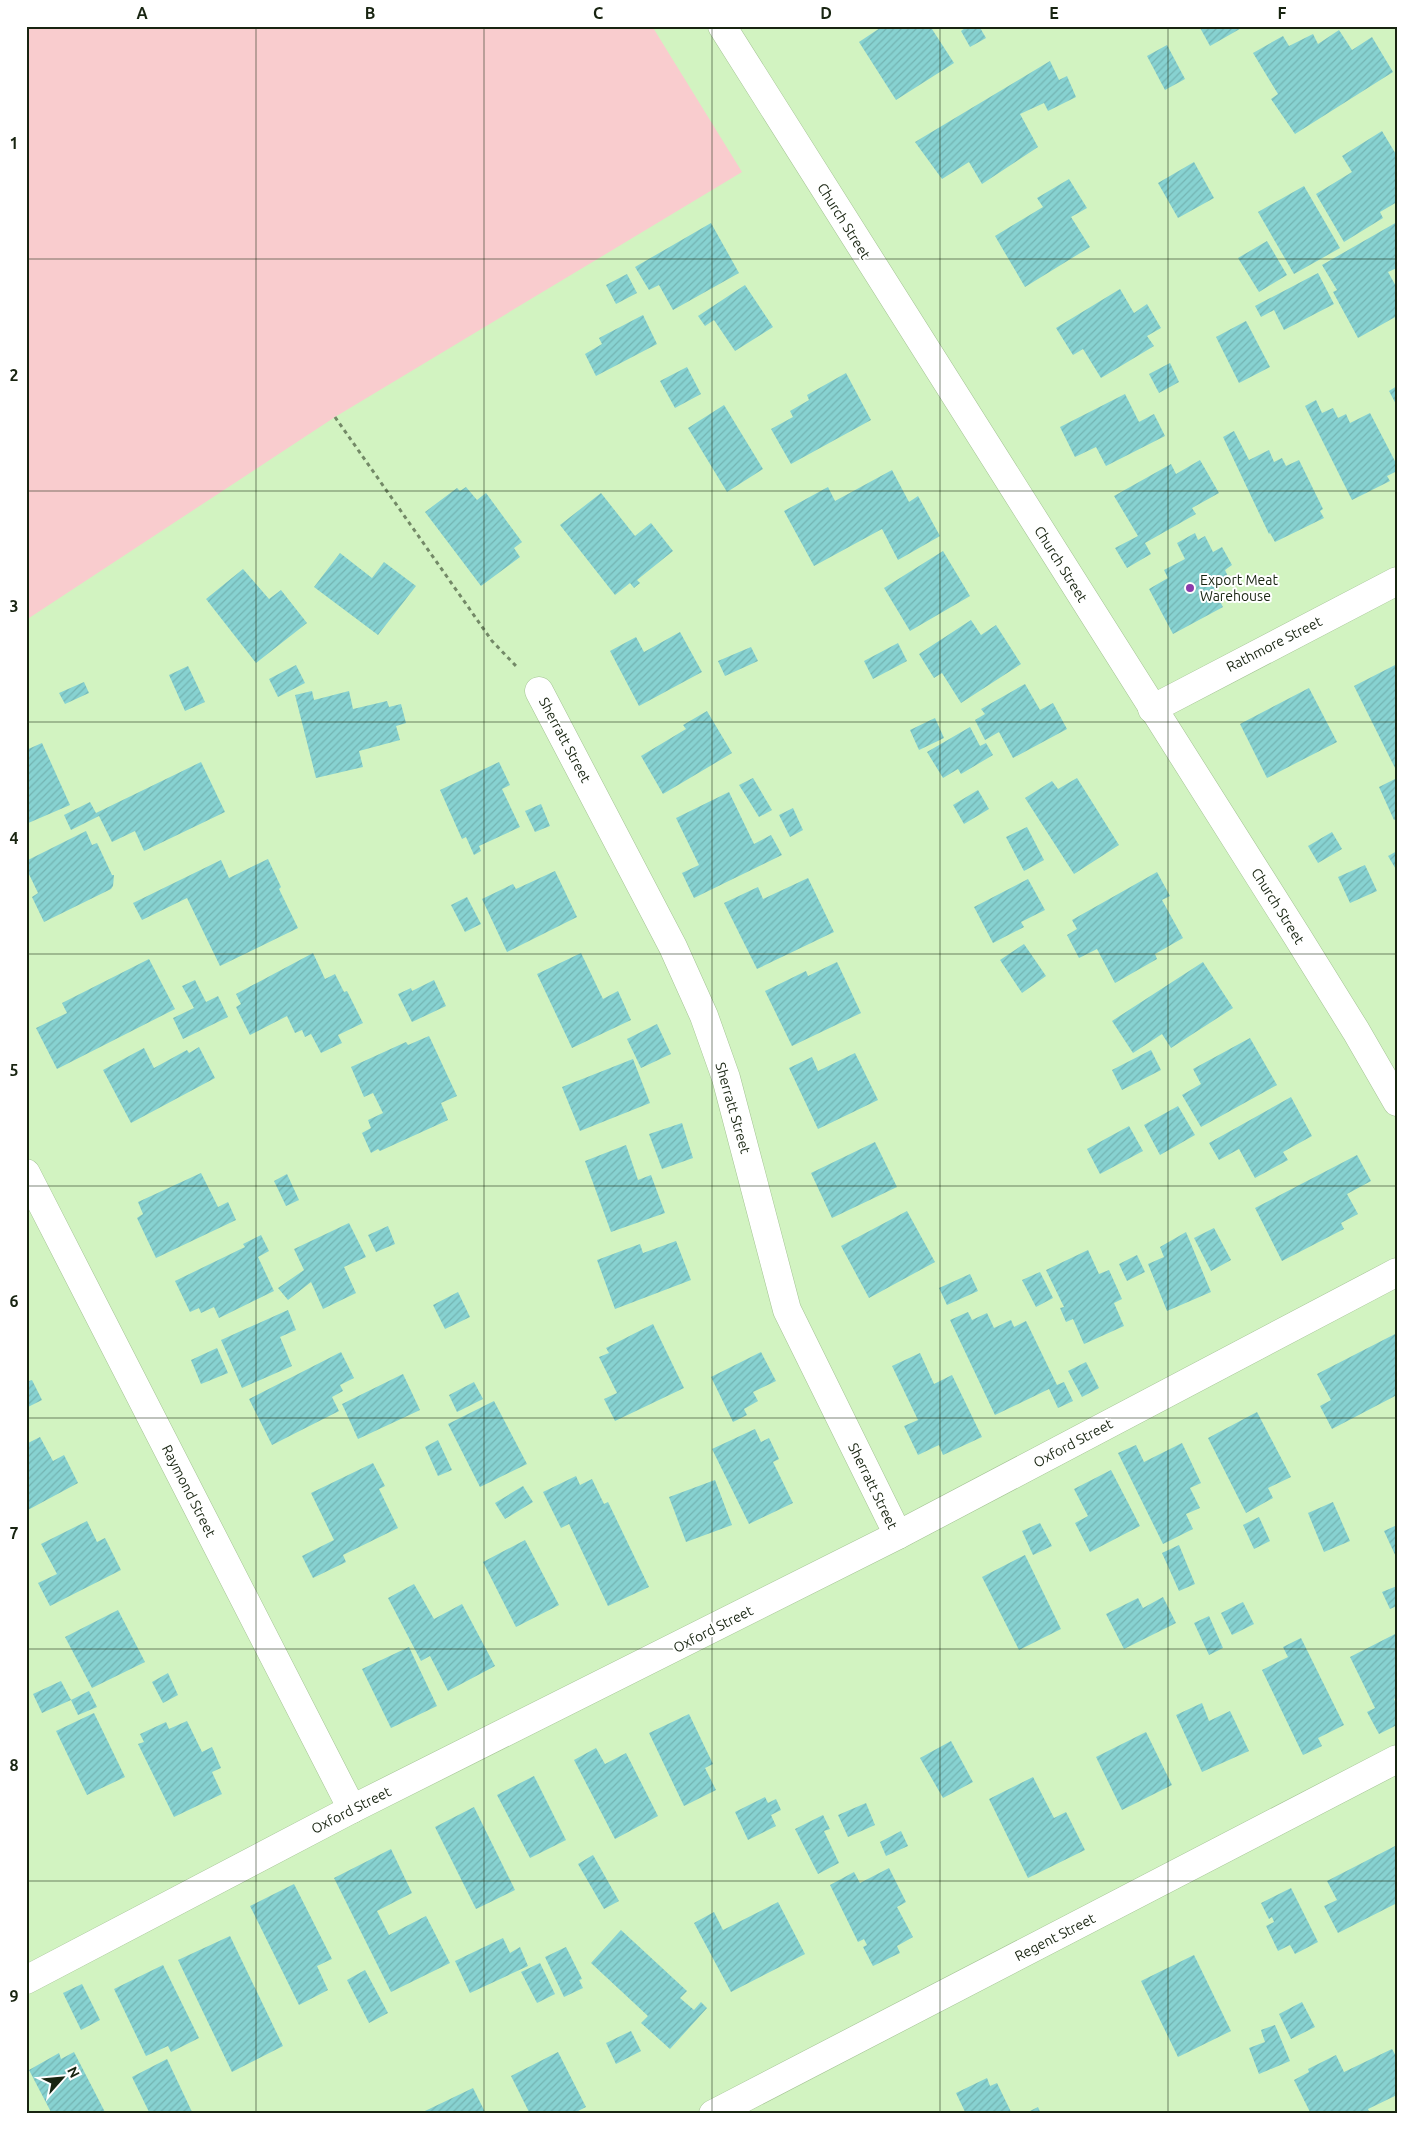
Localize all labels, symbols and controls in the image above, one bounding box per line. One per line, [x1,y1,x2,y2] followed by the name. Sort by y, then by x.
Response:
[136,4,148,22] text: A
[365,4,375,22] text: B
[593,4,603,22] text: C
[820,4,832,22] text: D
[1049,4,1059,22] text: E
[1278,4,1287,22] text: F
[9,134,19,152] text: 1
[814,180,874,262] street label: Church Street
[9,366,19,384] text: 2
[1031,523,1091,605] street label: Church Street
[1200,572,1279,604] place label: Export Meat Warehouse
[1184,582,1196,594] marker: Export Meat Warehouse
[9,597,19,615] text: 3
[1224,613,1325,675] street label: Rathmore Street
[536,695,594,786] street label: Sherratt Street
[9,829,19,847] text: 4
[1248,865,1308,947] street label: Church Street
[9,1061,19,1079] text: 5
[712,1061,754,1156] street label: Sherratt Street
[9,1292,19,1310] text: 6
[1031,1415,1116,1471] street label: Oxford Street
[845,1440,901,1532] street label: Sherratt Street
[159,1442,219,1540] street label: Raymond Street
[9,1524,19,1542] text: 7
[671,1602,756,1656] street label: Oxford Street
[9,1756,19,1774] text: 8
[309,1783,394,1837] street label: Oxford Street
[1012,1910,1098,1964] street label: Regent Street
[9,1987,19,2005] text: 9
[38,2052,88,2102] north arrow
[64,2064,83,2080] text: N

